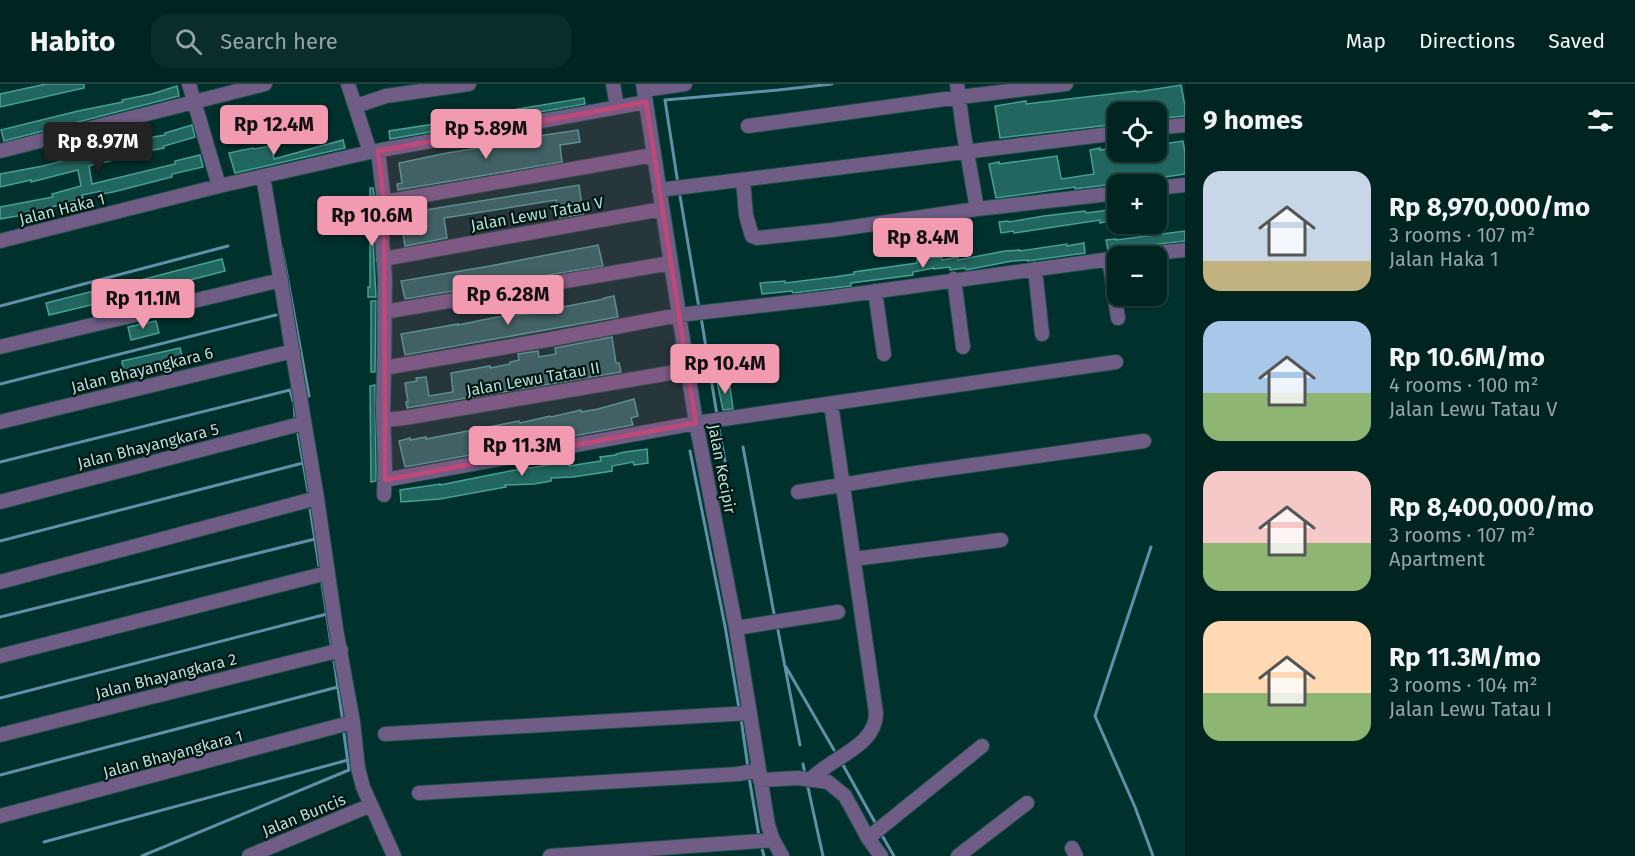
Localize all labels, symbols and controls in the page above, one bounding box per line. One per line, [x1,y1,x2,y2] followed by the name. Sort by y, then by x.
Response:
[151,14,571,68] search box
[30,25,115,58] text: Habito
[172,25,205,58] icon: search
[220,28,338,55] text: Search here
[1346,28,1386,54] text: Map
[1419,28,1515,54] text: Directions
[1548,28,1605,54] text: Saved
[1107,102,1167,306] map controls
[1107,102,1167,162] button: locate
[1584,104,1617,137] icon: filters
[212,105,336,156] pin: Rp 12.4M
[1203,105,1303,136] text: 9 homes
[424,109,548,160] pin: Rp 5.89M
[234,112,314,136] text: Rp 12.4M
[445,116,527,140] text: Rp 5.89M
[36,122,160,173] pin: Rp 8.97M
[57,129,139,153] text: Rp 8.97M
[1107,174,1167,234] button: +
[17,189,107,229] street label: Jalan Haka 1
[1389,192,1590,223] text: Rp 8,970,000/mo
[469,193,605,235] street label: Jalan Lewu Tatau V
[1251,195,1323,267] icon: home
[310,196,434,247] pin: Rp 10.6M
[331,203,413,227] text: Rp 10.6M
[868,218,978,269] pin: Rp 8.4M
[1389,223,1535,247] text: 3 rooms · 107 m²
[887,225,959,249] text: Rp 8.4M
[1107,246,1167,306] button: −
[1389,247,1499,271] text: Jalan Haka 1
[446,275,570,326] pin: Rp 6.28M
[81,279,205,330] pin: Rp 11.1M
[467,282,549,306] text: Rp 6.28M
[105,286,181,310] text: Rp 11.1M
[1389,342,1545,373] text: Rp 10.6M/mo
[69,343,215,397] street label: Jalan Bhayangkara 6
[663,344,787,395] pin: Rp 10.4M
[1251,345,1323,417] icon: home
[684,351,766,375] text: Rp 10.4M
[465,358,601,400] street label: Jalan Lewu Tatau II
[1389,373,1539,397] text: 4 rooms · 100 m²
[1389,397,1557,421] text: Jalan Lewu Tatau V
[75,419,221,473] street label: Jalan Bhayangkara 5
[704,423,740,516] street label: Jalan Kecipir
[460,426,584,477] pin: Rp 11.3M
[483,433,561,457] text: Rp 11.3M
[1389,492,1594,523] text: Rp 8,400,000/mo
[1251,495,1323,567] icon: home
[1389,523,1535,547] text: 3 rooms · 107 m²
[1389,547,1485,571] text: Apartment
[1389,642,1541,673] text: Rp 11.3M/mo
[1251,645,1323,717] icon: home
[93,649,239,703] street label: Jalan Bhayangkara 2
[1389,673,1537,697] text: 3 rooms · 104 m²
[1389,697,1552,721] text: Jalan Lewu Tatau I
[101,726,245,782] street label: Jalan Bhayangkara 1
[259,790,349,840] street label: Jalan Buncis

